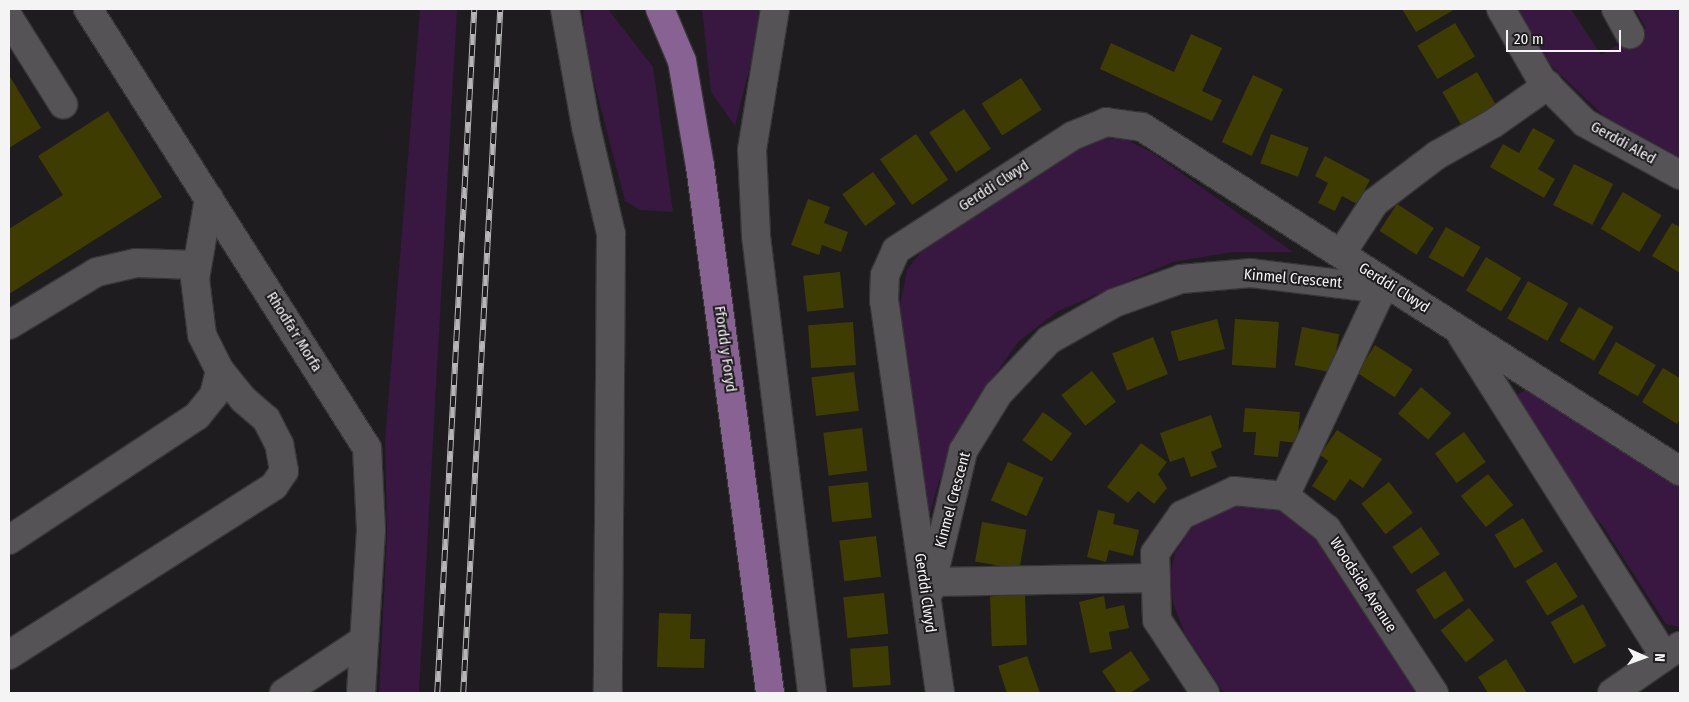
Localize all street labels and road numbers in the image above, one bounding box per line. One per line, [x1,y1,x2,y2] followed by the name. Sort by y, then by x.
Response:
[1587,118,1659,168] street label: Gerddi Aled
[955,157,1033,215] street label: Gerddi Clwyd
[1355,259,1433,317] street label: Gerddi Clwyd
[1243,266,1343,292] street label: Kinmel Crescent
[262,289,326,375] street label: Rhodfa'r Morfa
[710,305,740,393] street label: Ffordd y Foryd
[932,450,974,550] street label: Kinmel Crescent
[1326,534,1400,636] street label: Woodside Avenue
[911,552,939,634] street label: Gerddi Clwyd

